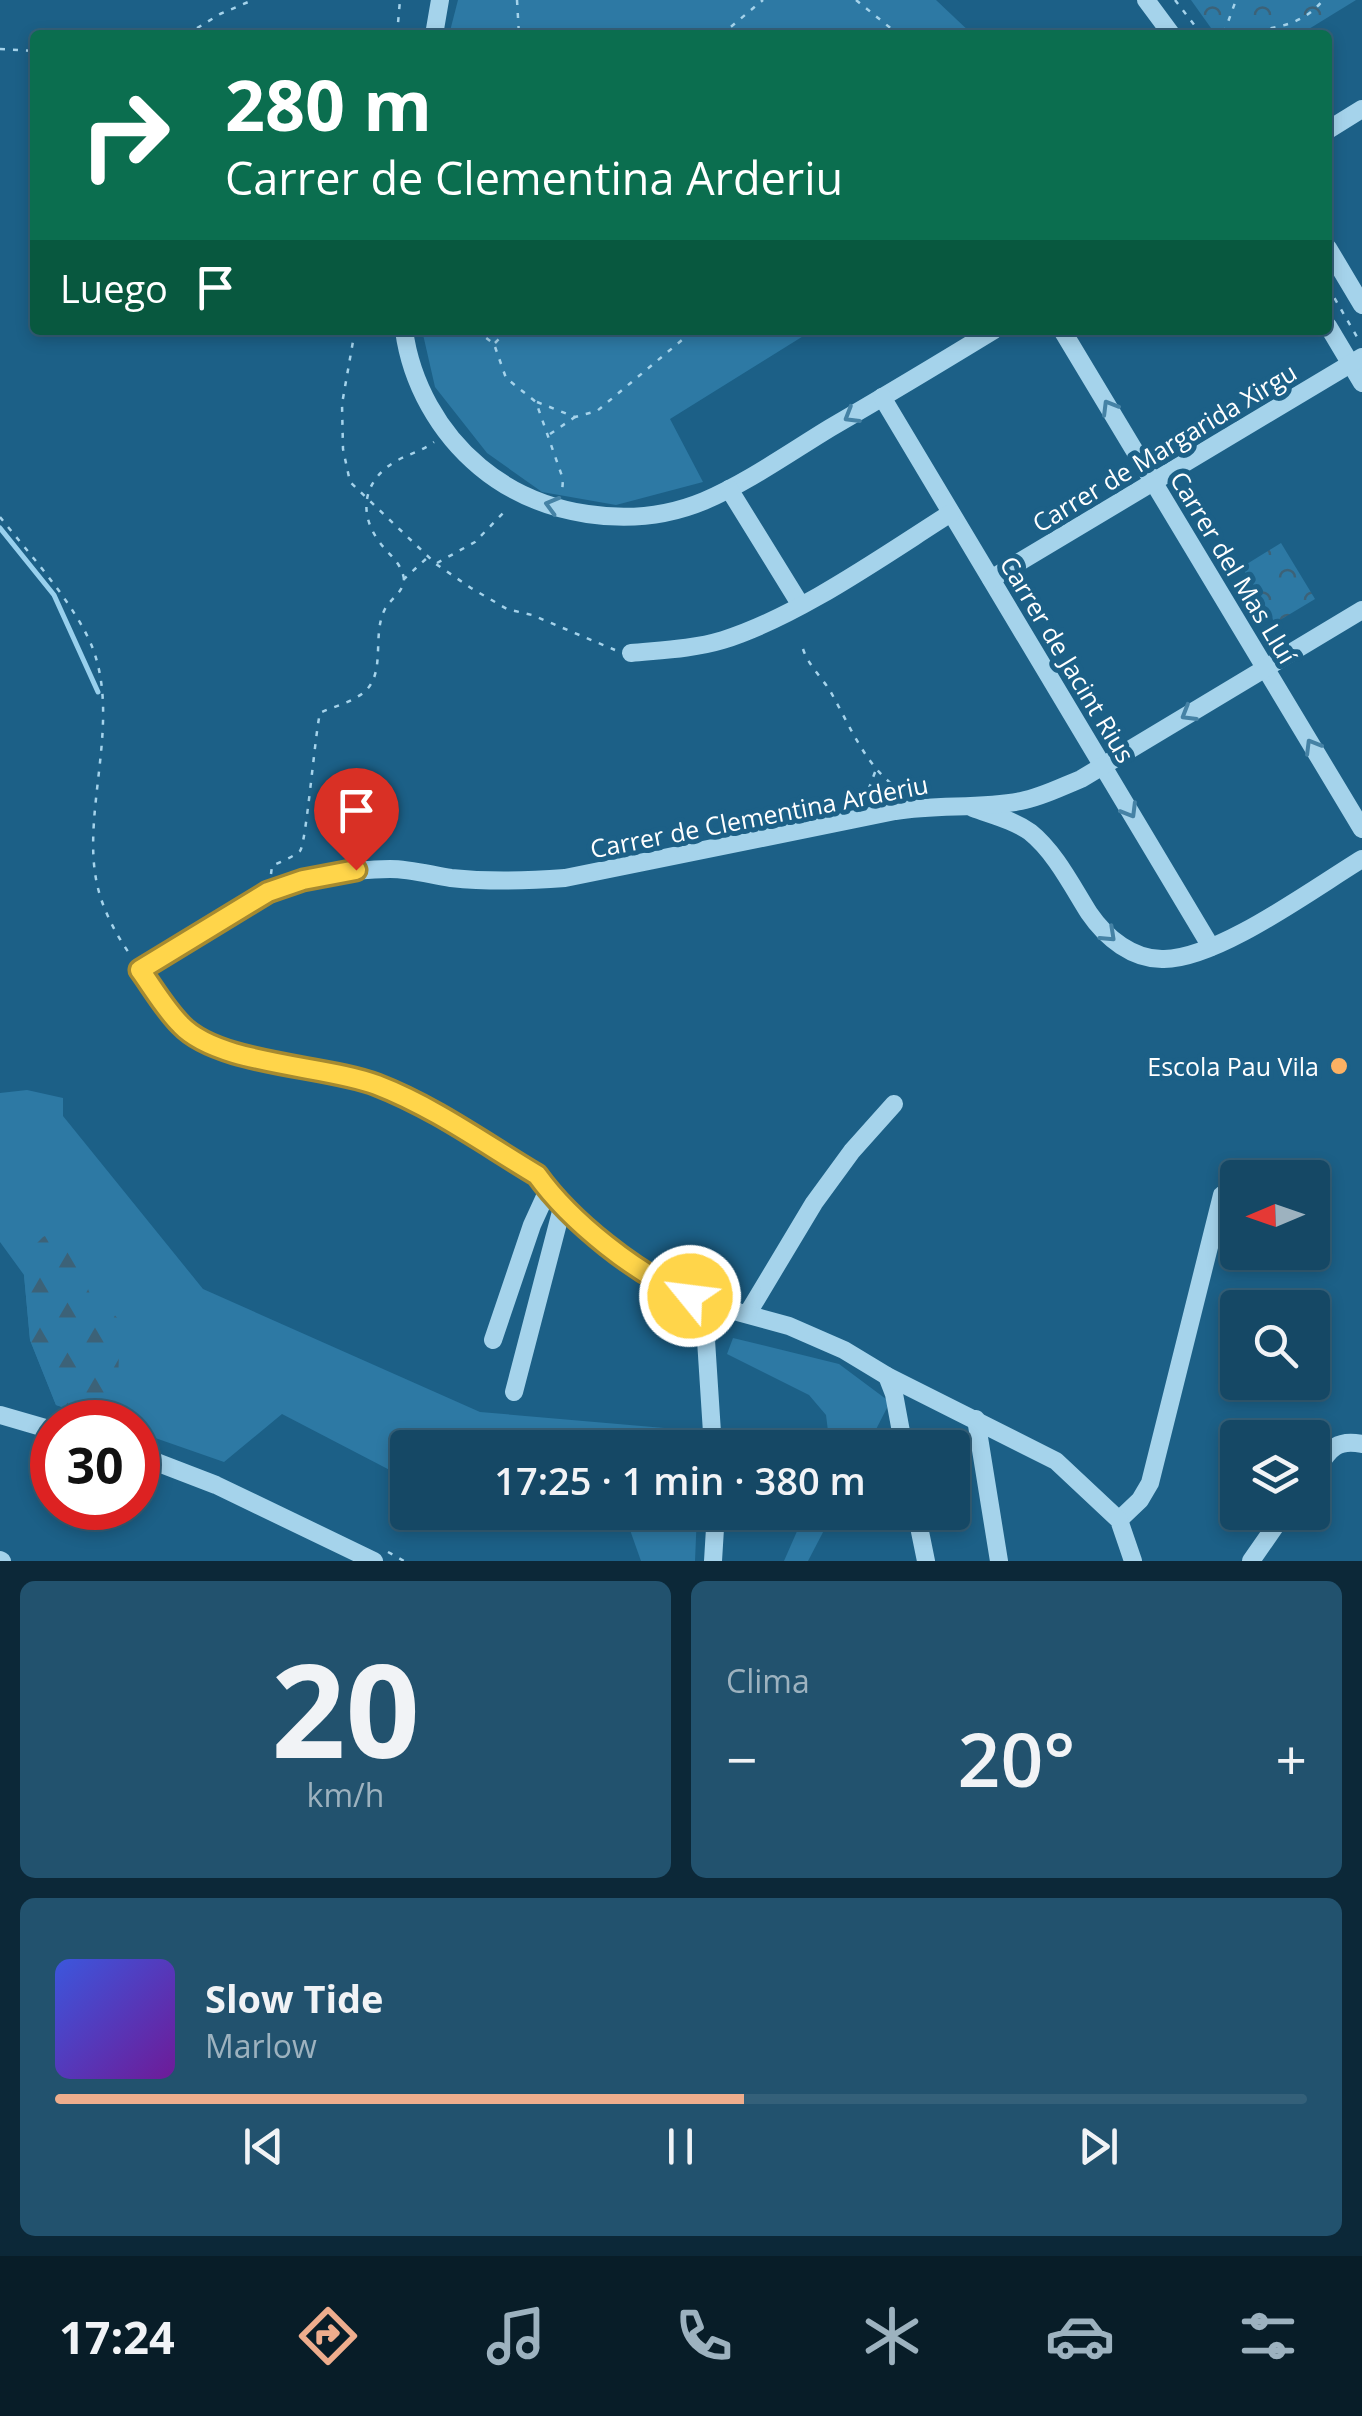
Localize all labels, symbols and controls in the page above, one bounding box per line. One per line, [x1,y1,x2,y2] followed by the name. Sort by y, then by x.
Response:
[225,56,432,152] text: 280 m
[60,70,190,200] icon: right
[225,147,843,208] text: Carrer de Clementina Arderiu
[188,260,243,315] icon: arrive
[60,262,168,314] text: Luego
[1025,354,1303,540] street label: Carrer de Margarida Xirgu
[1102,400,1121,418] one-way arrow
[844,404,862,423] one-way arrow
[1163,464,1305,670] street label: Carrer del Mas Lluí
[544,496,561,517] one-way arrow
[993,549,1143,769] street label: Carrer de Jacint Rius
[1181,702,1199,721] one-way arrow
[1305,739,1324,757] one-way arrow
[587,767,931,865] street label: Carrer de Clementina Arderiu
[314,768,399,871] pin
[329,783,384,838] icon: arrive
[1118,800,1137,818] one-way arrow
[1097,923,1116,941] one-way arrow
[1147,1049,1319,1083] place label: Escola Pau Vila
[1328,1055,1350,1077] marker: Escola Pau Vila
[1220,1160,1330,1270] north arrow
[1220,1160,1330,1530] map controls
[638,1244,742,1348] position arrow
[1220,1290,1330,1400] button: search
[30,1400,160,1530] speed limit sign: 30
[1220,1420,1330,1530] button: layers
[494,1454,866,1506] text: 17:25 · 1 min · 380 m
[271,1619,420,1796] text: 20
[726,1659,810,1702] text: Clima
[958,1707,1075,1809] text: 20°
[726,1721,757,1796] text: −
[1276,1721,1307,1796] text: +
[307,1773,384,1816] text: km/h
[205,1972,384,2024] text: Slow Tide
[205,2024,317,2067] text: Marlow
[236,2119,291,2174] icon: previous
[653,2119,708,2174] icon: pause
[1071,2119,1126,2174] icon: next
[293,2301,363,2371] icon: directions
[481,2301,551,2371] icon: music
[669,2301,739,2371] icon: phone
[857,2301,927,2371] icon: climate
[1045,2301,1115,2371] icon: car
[1233,2301,1303,2371] icon: filters
[59,2306,175,2367] text: 17:24

